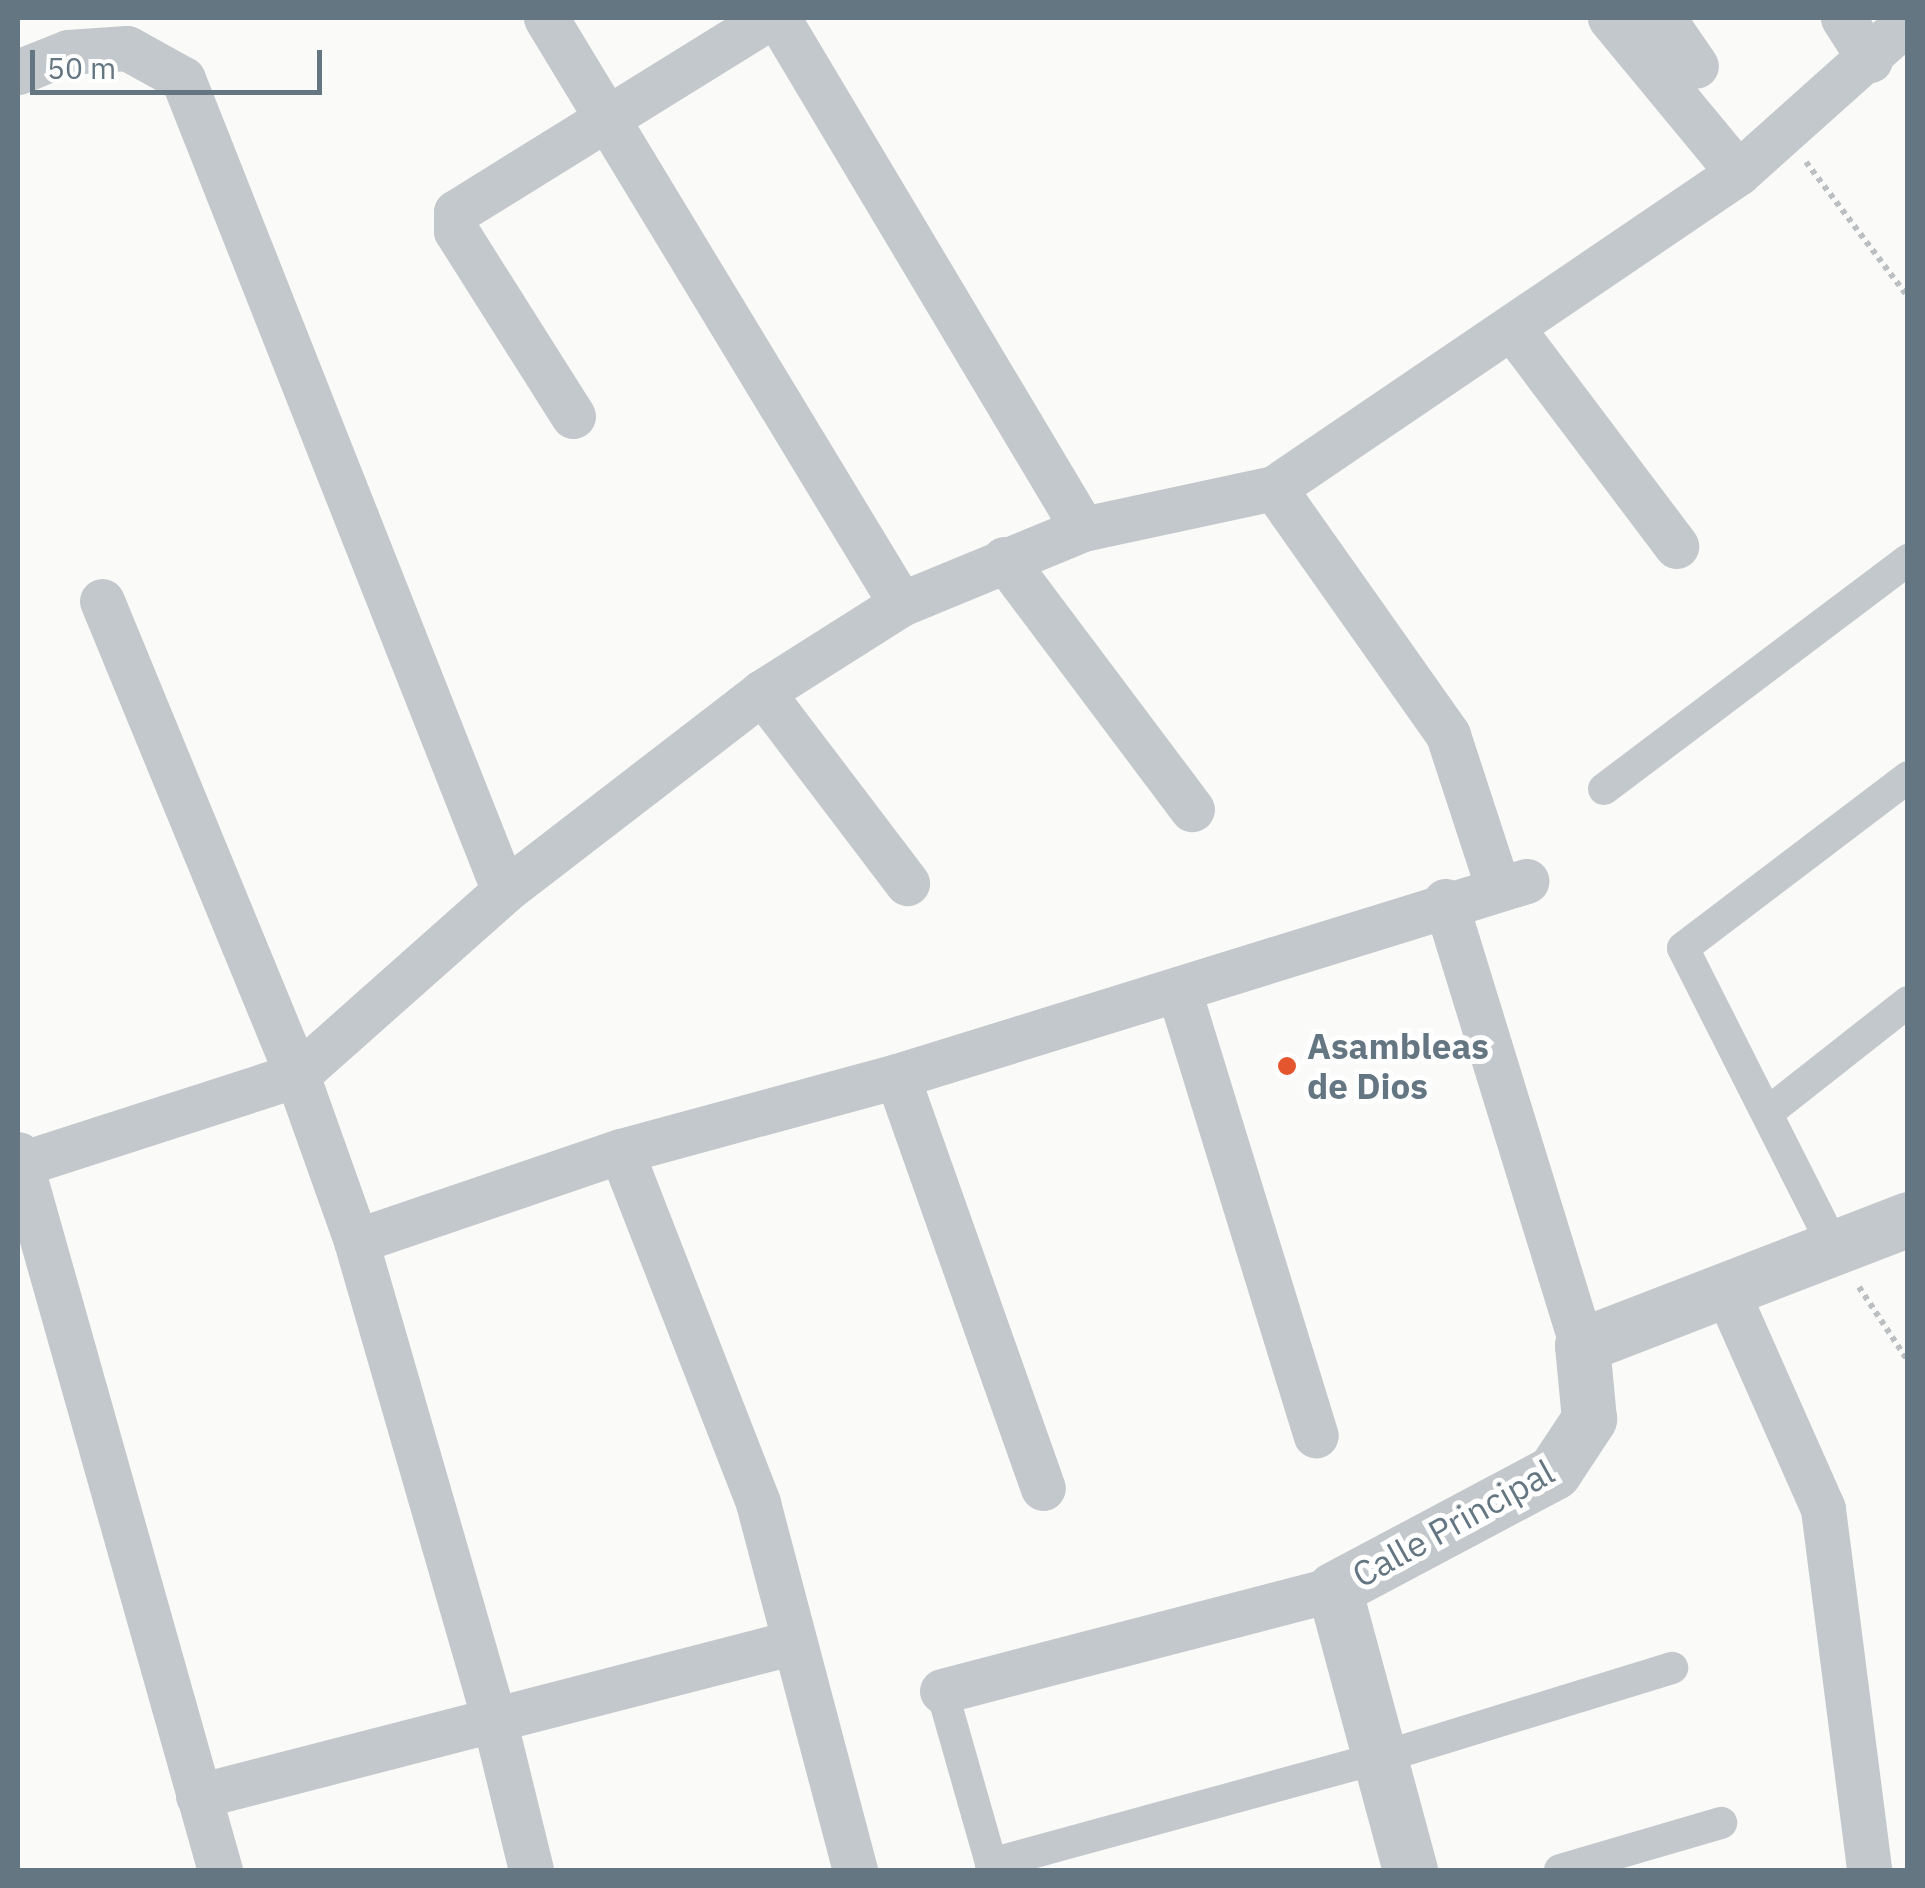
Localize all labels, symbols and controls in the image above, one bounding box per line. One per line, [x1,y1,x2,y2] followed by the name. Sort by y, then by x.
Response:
[35,30,328,92] scale bar
[47,48,116,87] text: 50 m
[1307,1025,1489,1107] place label: Asambleas de Dios
[1276,1055,1298,1077] marker: Asambleas de Dios
[1345,1450,1561,1596] street label: Calle Principal

